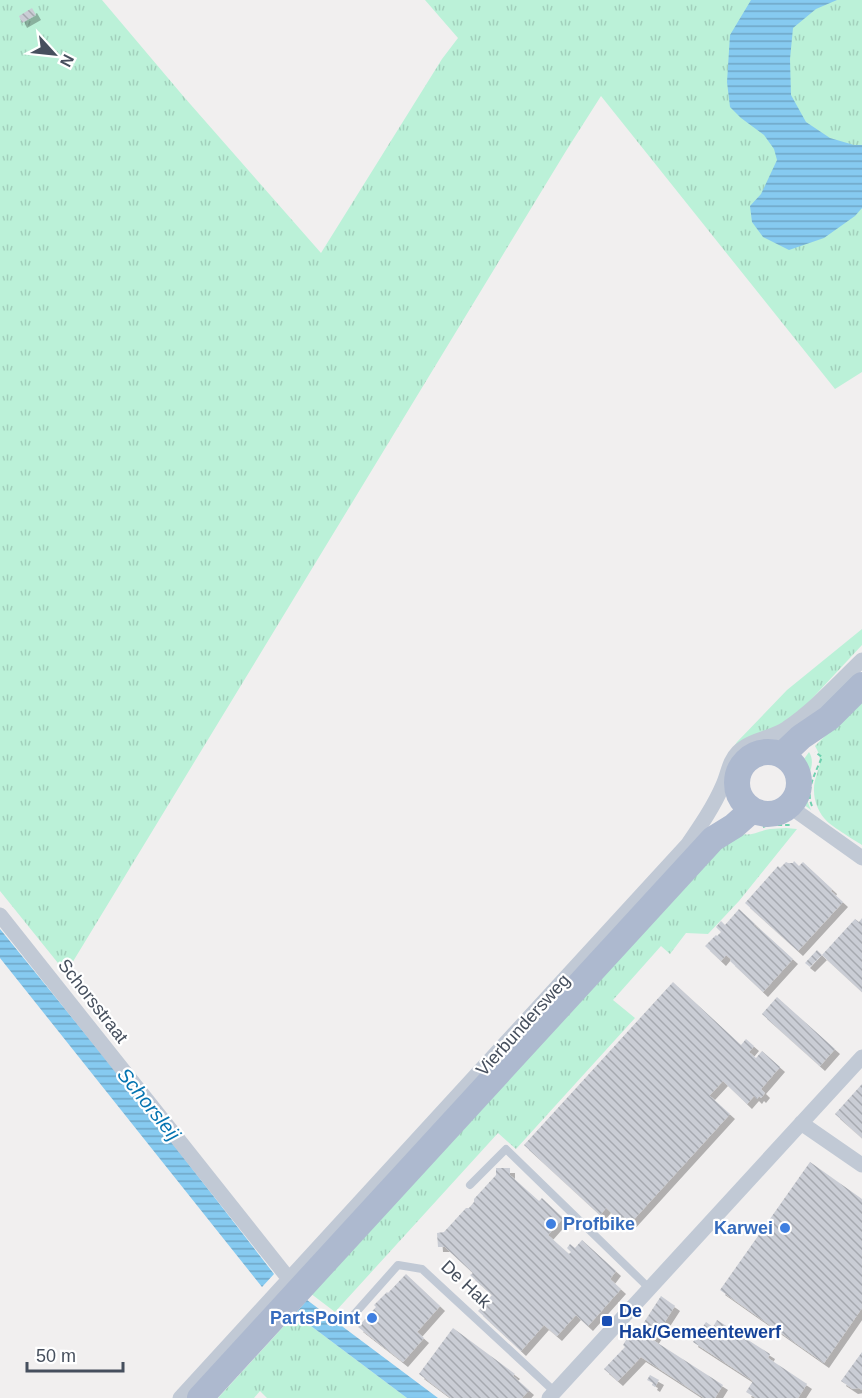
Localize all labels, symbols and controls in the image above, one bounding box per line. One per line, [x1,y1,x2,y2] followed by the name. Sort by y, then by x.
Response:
[24,24,84,84] north arrow
[57,52,77,70] text: N
[54,955,132,1047] street label: Schorsstraat
[472,970,574,1080] street label: Vierbundersweg
[113,1063,185,1145] water label: Schorsleij
[563,1214,635,1234] place label: Profbike
[544,1217,558,1231] marker: Profbike
[714,1218,773,1238] place label: Karwei
[778,1221,792,1235] marker: Karwei
[437,1256,495,1312] street label: De Hak
[619,1301,782,1342] place label: De Hak/Gemeentewerf
[270,1308,360,1328] place label: PartsPoint
[365,1311,379,1325] marker: PartsPoint
[600,1314,614,1328] marker: De Hak/Gemeentewerf
[27,1335,123,1373] scale bar
[36,1346,76,1366] text: 50 m

